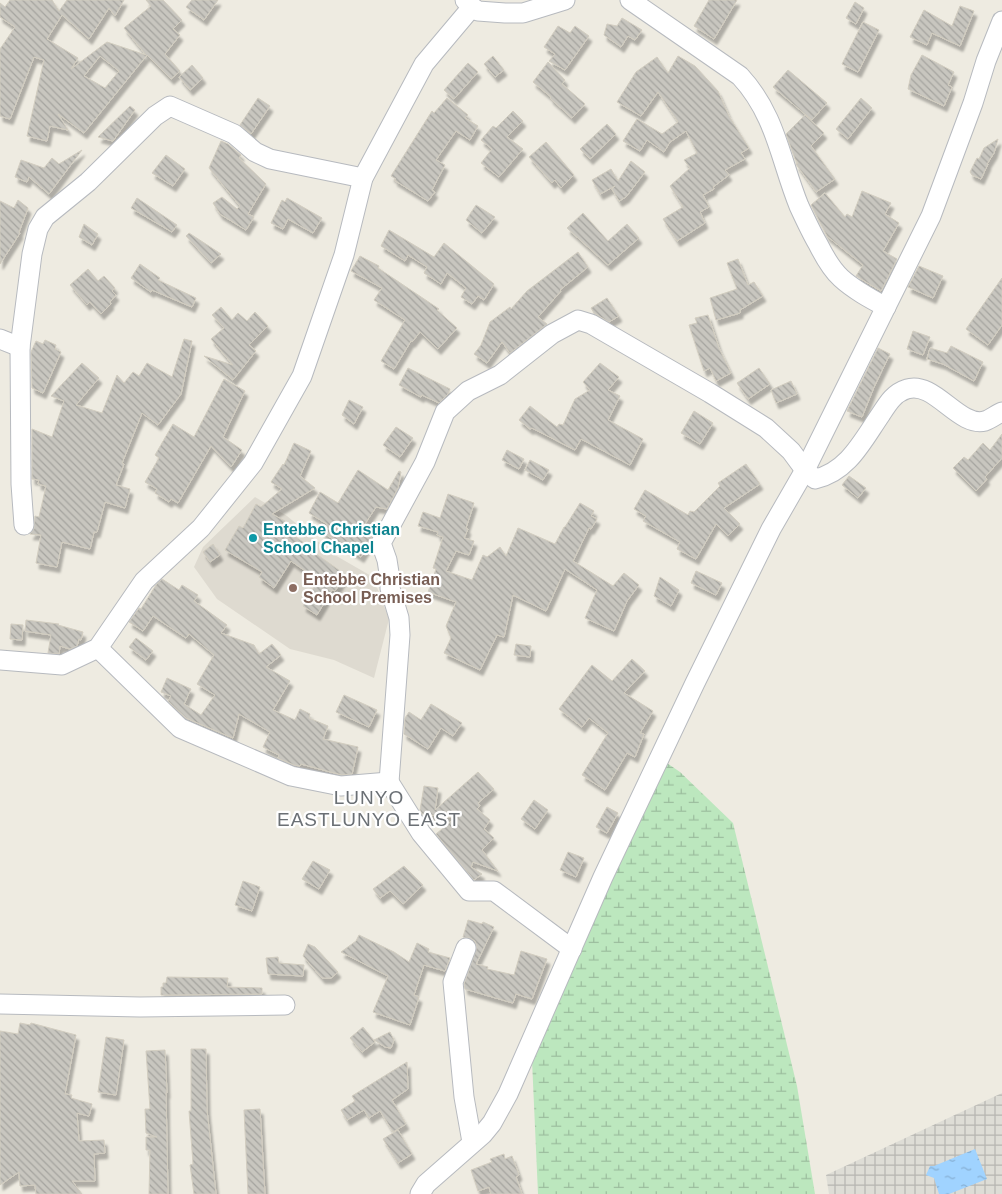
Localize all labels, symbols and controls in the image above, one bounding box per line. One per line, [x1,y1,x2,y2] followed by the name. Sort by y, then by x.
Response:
[263,521,400,556] place label: Entebbe Christian School Chapel
[247,532,259,544] marker: Entebbe Christian School Chapel
[303,571,440,606] place label: Entebbe Christian School Premises
[287,582,299,594] marker: Entebbe Christian School Premises
[277,787,461,830] district label: LUNYO EASTLUNYO EAST

